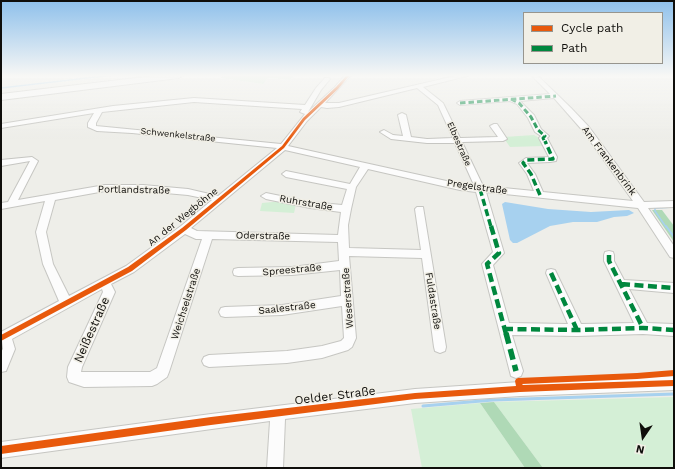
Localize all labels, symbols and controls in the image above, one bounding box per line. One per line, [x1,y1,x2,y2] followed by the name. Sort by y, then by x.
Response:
[523,12,663,64] legend
[561,21,623,35] text: Cycle path
[561,41,587,55] text: Path
[444,120,474,168] street label: Elbestraße
[579,124,639,198] street label: Am Frankenbrink
[140,126,216,144] street label: Schwenkelstraße
[446,177,508,197] street label: Pregelstraße
[98,183,170,197] street label: Portlandstraße
[146,185,220,249] street label: An der Wegböhne
[278,192,334,214] street label: Ruhrstraße
[236,230,290,242] street label: Oderstraße
[262,261,322,279] street label: Spreestraße
[169,267,203,341] street label: Weichselstraße
[340,267,356,329] street label: Weserstraße
[423,271,443,331] street label: Fuldastraße
[71,295,113,365] street label: Neißestraße
[258,299,316,317] street label: Saalestraße
[294,384,376,408] street label: Oelder Straße
[623,417,663,457] north arrow
[635,442,646,456] text: N

